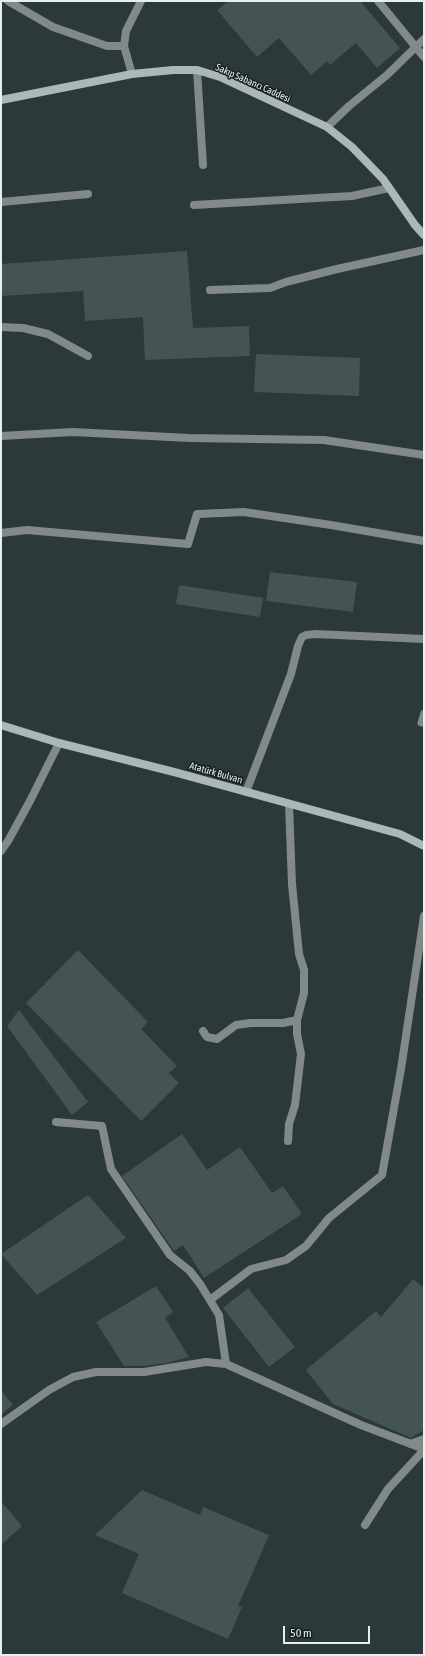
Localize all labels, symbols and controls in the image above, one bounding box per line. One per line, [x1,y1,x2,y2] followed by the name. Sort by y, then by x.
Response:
[214,61,292,105] street label: Sakıp Sabancı Caddesi
[188,760,244,786] street label: Atatürk Bulvarı
[285,1618,372,1644] scale bar
[290,1626,312,1640] text: 50 m

